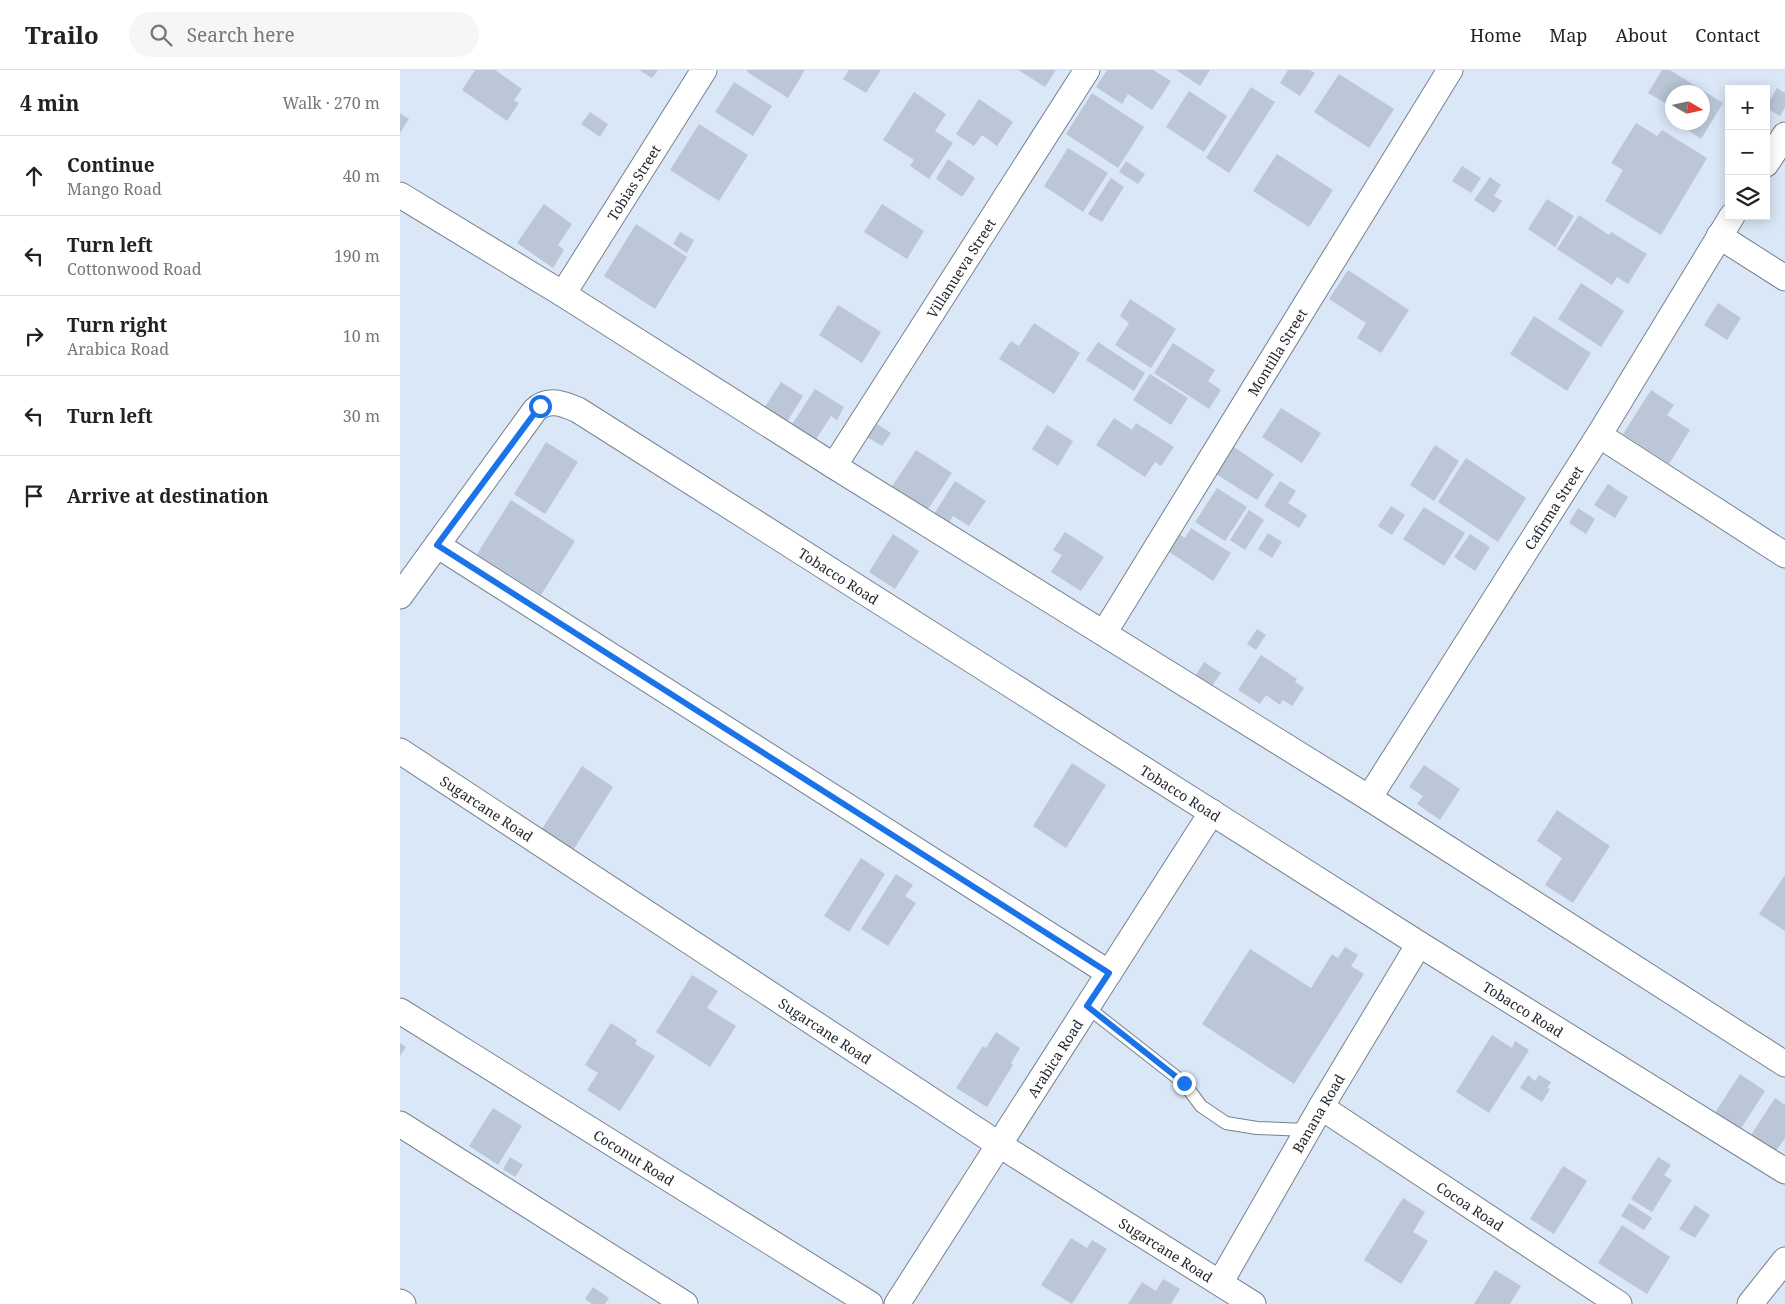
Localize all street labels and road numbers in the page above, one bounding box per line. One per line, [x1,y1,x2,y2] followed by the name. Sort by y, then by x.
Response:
[602,141,664,224] street label: Tobias Street
[922,214,999,321] street label: Villanueva Street
[1243,305,1311,399] street label: Montilla Street
[1519,462,1587,553] street label: Cafirma Street
[795,543,883,608] street label: Tobacco Road
[1137,760,1225,826] street label: Tobacco Road
[437,771,537,846] street label: Sugarcane Road
[1479,976,1568,1041] street label: Tobacco Road
[775,993,876,1068] street label: Sugarcane Road
[1022,1015,1087,1101] street label: Arabica Road
[1287,1070,1349,1156] street label: Banana Road
[590,1125,679,1190] street label: Coconut Road
[1433,1177,1508,1235] street label: Cocoa Road
[1116,1213,1217,1286] street label: Sugarcane Road

